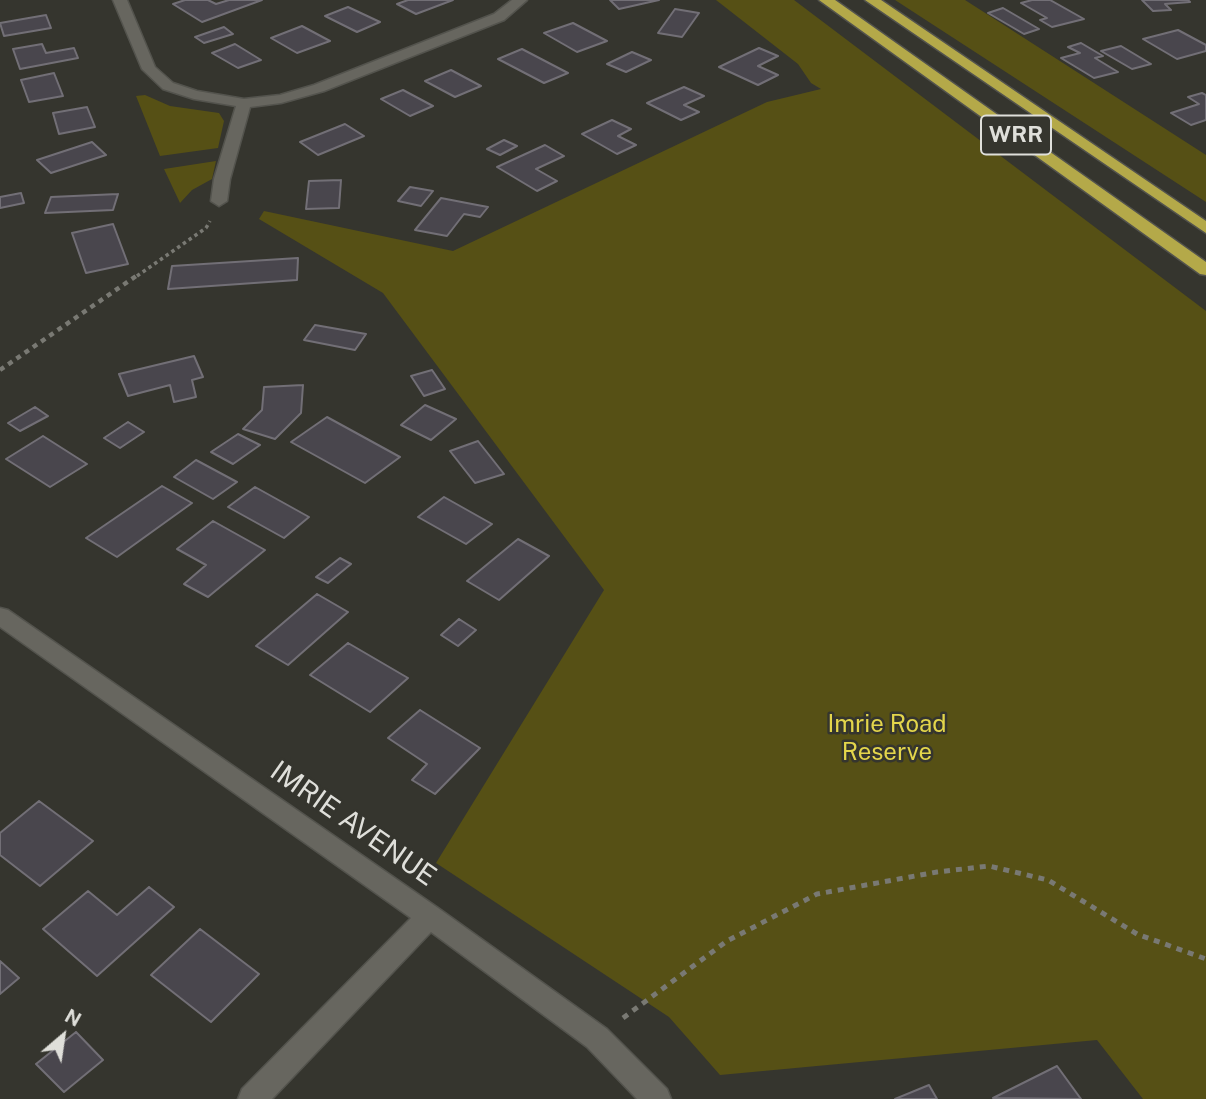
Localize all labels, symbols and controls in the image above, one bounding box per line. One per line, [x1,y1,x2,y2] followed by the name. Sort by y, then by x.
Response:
[981,116,1051,154] road number: WRR
[827,711,947,767] park label: Imrie Road Reserve
[264,754,442,894] street label: IMRIE AVENUE
[28,1001,98,1071] north arrow
[61,1004,85,1031] text: N

